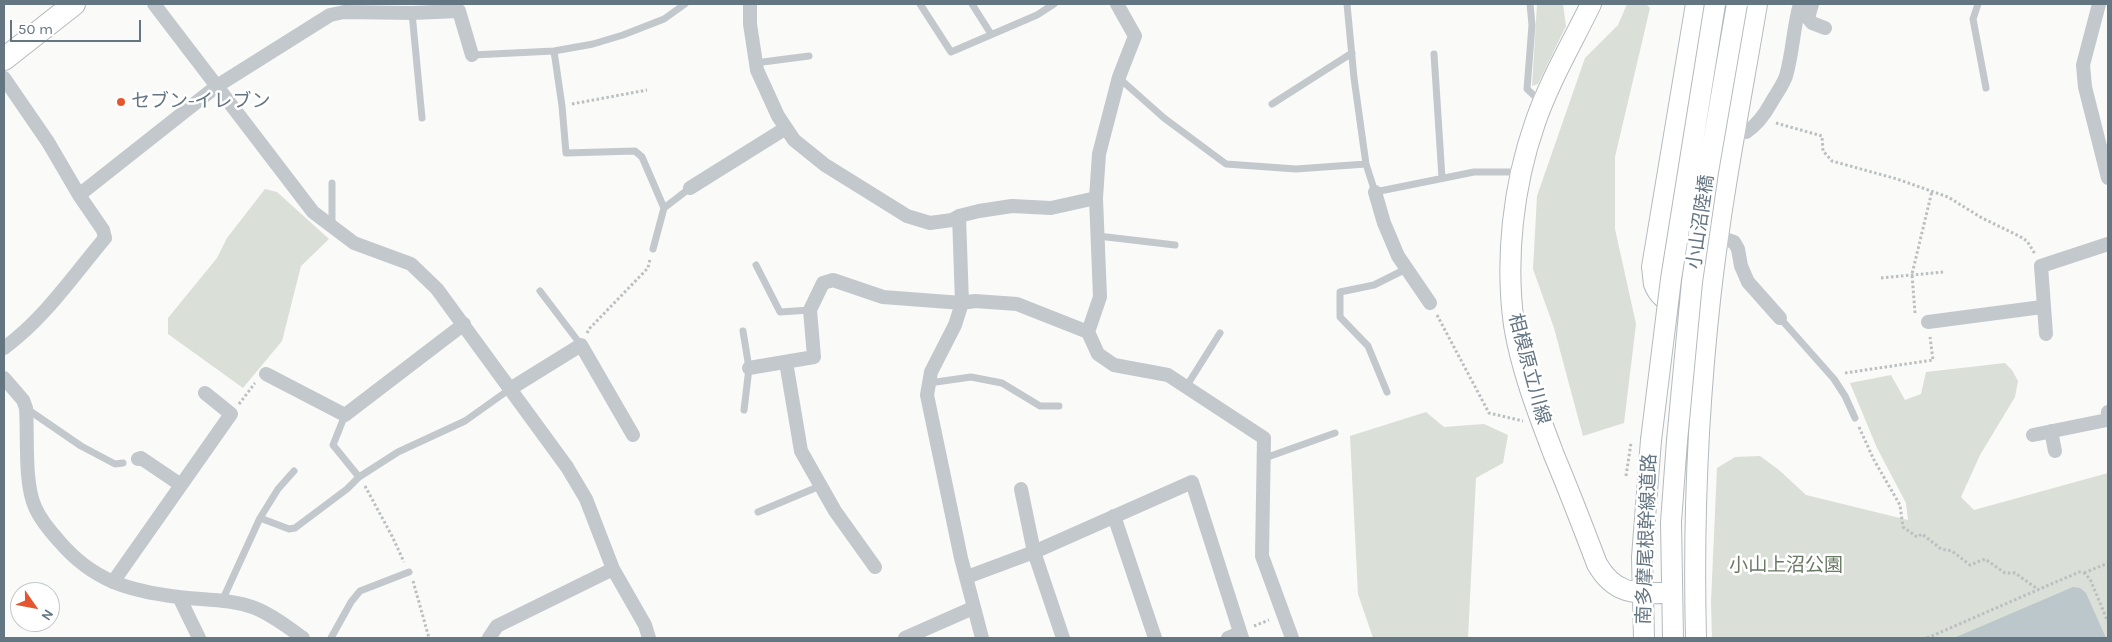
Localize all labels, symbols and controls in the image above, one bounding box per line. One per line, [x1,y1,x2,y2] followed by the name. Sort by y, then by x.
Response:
[12,10,144,42] scale bar
[18,20,53,38] text: 50 m
[131,91,271,113] place label: セブン-イレブン
[115,96,127,108] marker: セブン-イレブン
[1683,173,1719,271] street label: 小山沼陸橋
[1503,311,1555,427] street label: 相模原立川線
[1633,453,1661,625] street label: 南多摩尾根幹線道路
[1729,555,1843,577] park label: 小山上沼公園
[10,582,60,632] north arrow
[37,606,57,624] text: N

